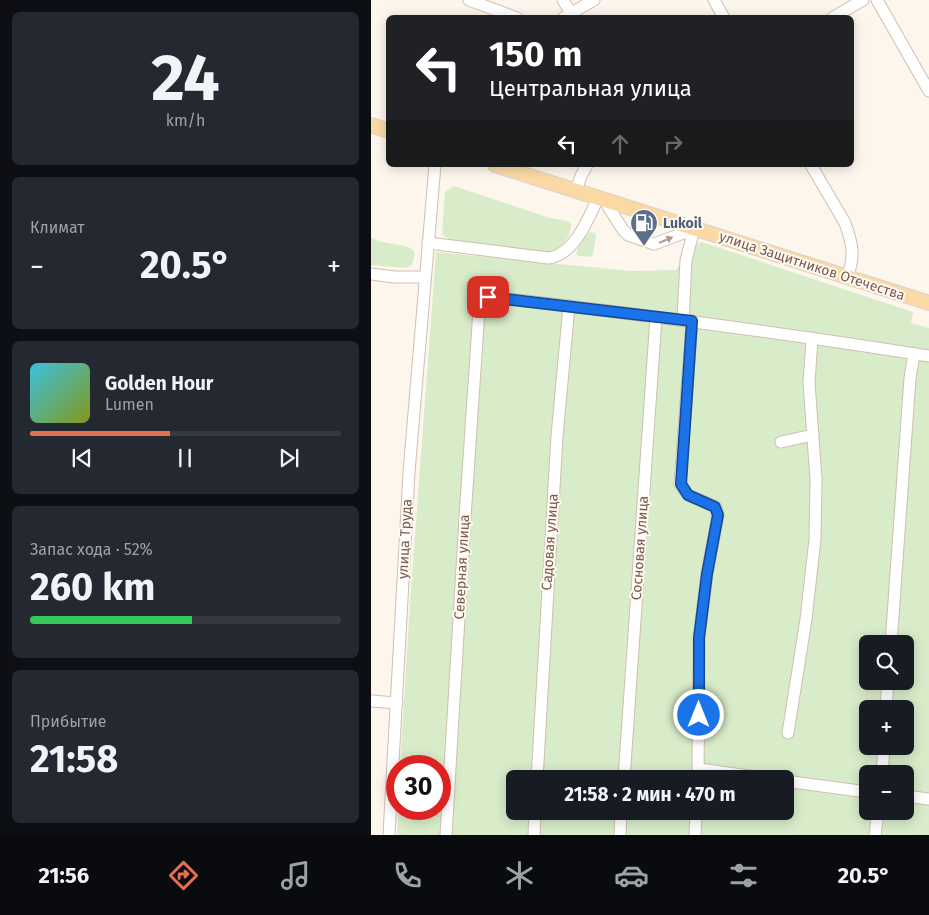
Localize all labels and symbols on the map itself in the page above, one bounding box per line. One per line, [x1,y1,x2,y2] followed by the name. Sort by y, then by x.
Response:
[629,208,659,247] fuel station icon: Lukoil
[663,215,703,232] place label: Lukoil
[717,228,907,304] street label: улица Защитников Отечества
[659,236,673,244] one-way arrow
[467,276,509,318] pin
[538,493,562,591] street label: Садовая улица
[628,495,652,601] street label: Сосновая улица
[394,498,416,580] street label: улица Труда
[451,514,473,620] street label: Северная улица
[672,688,724,740] position arrow
[386,755,451,820] speed limit sign: 30

